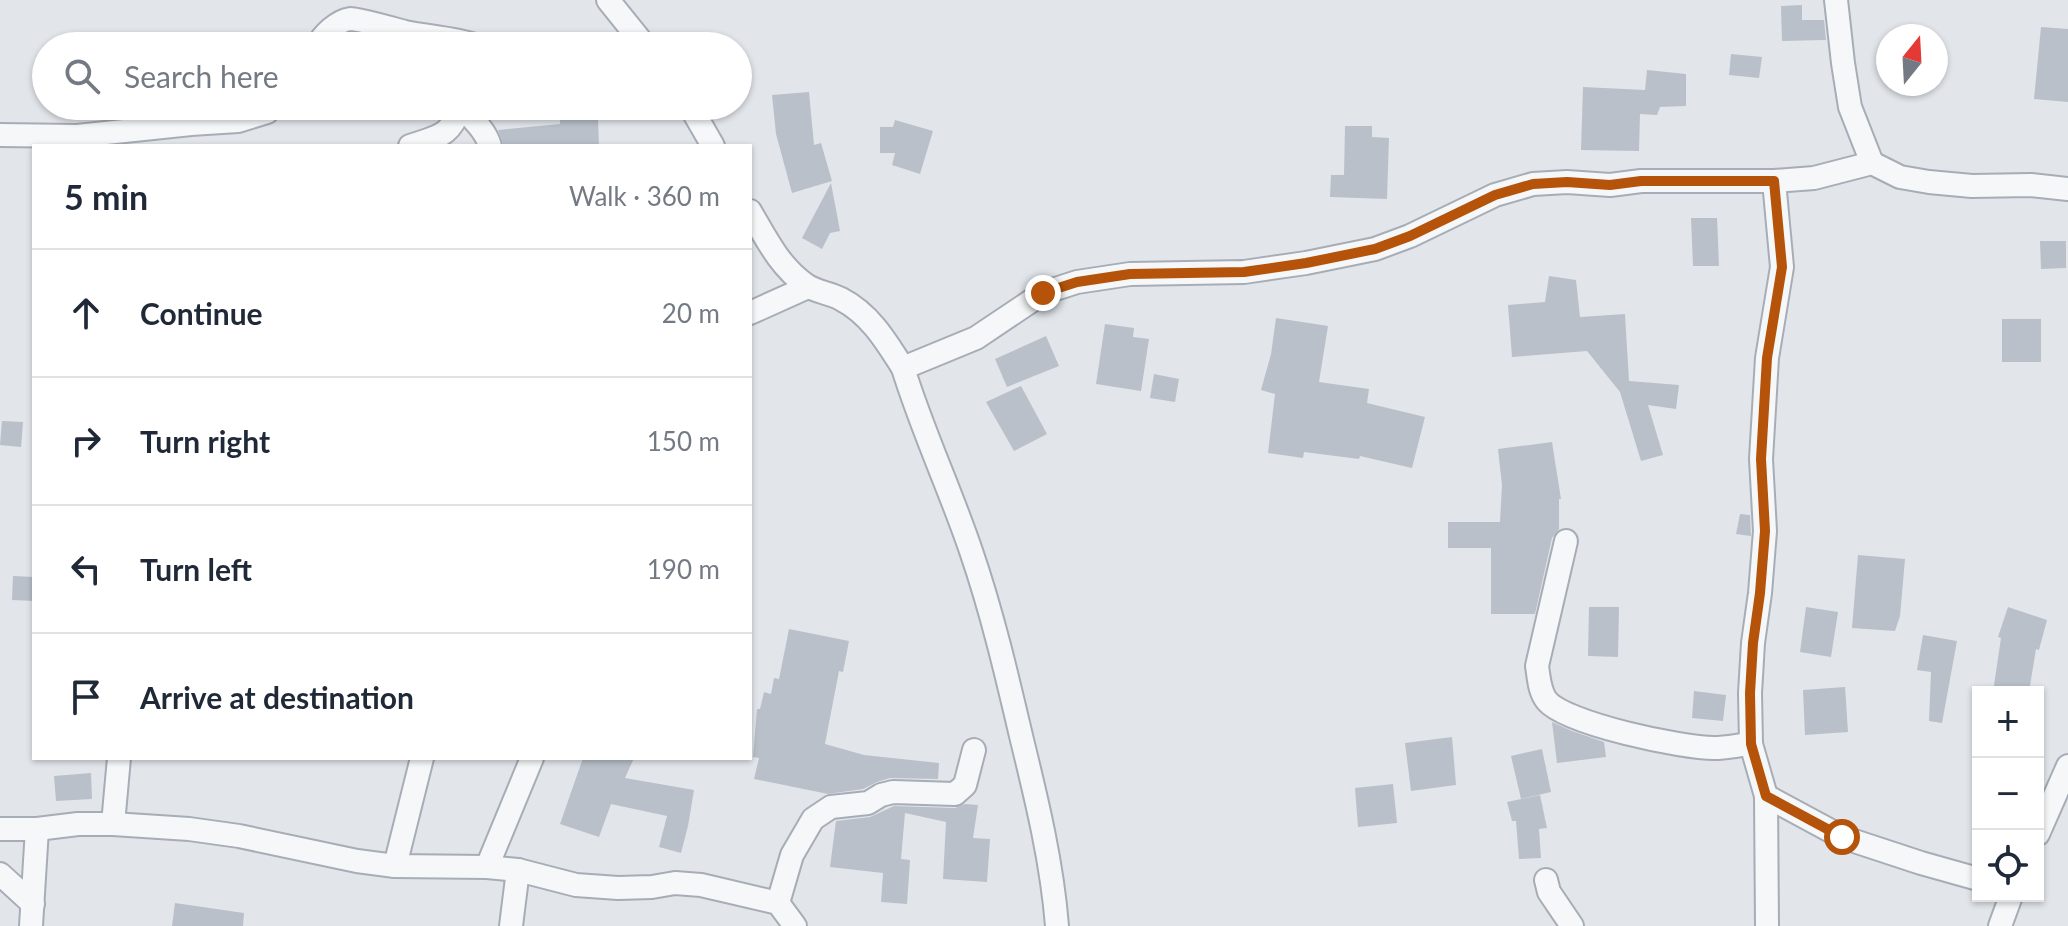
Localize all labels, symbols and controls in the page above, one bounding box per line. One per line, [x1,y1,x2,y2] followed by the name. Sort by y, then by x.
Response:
[1876,24,1948,96] north arrow
[32,32,752,120] search box
[60,54,104,98] icon: search
[124,58,279,94] text: Search here
[64,176,148,217] text: 5 min
[569,180,720,212] text: Walk · 360 m
[1025,275,1061,311] route end
[64,291,108,335] icon: ahead
[140,295,263,331] text: Continue
[662,297,720,329] text: 20 m
[64,419,108,463] icon: right
[140,423,270,459] text: Turn right
[647,425,720,457] text: 150 m
[64,547,108,591] icon: left
[140,551,252,587] text: Turn left
[647,553,720,585] text: 190 m
[64,675,108,719] icon: arrive
[140,679,414,715] text: Arrive at destination
[1972,686,2044,902] map controls
[1972,686,2044,758] button: +
[1972,758,2044,830] button: −
[1824,819,1860,855] route start
[1972,830,2044,902] button: locate

